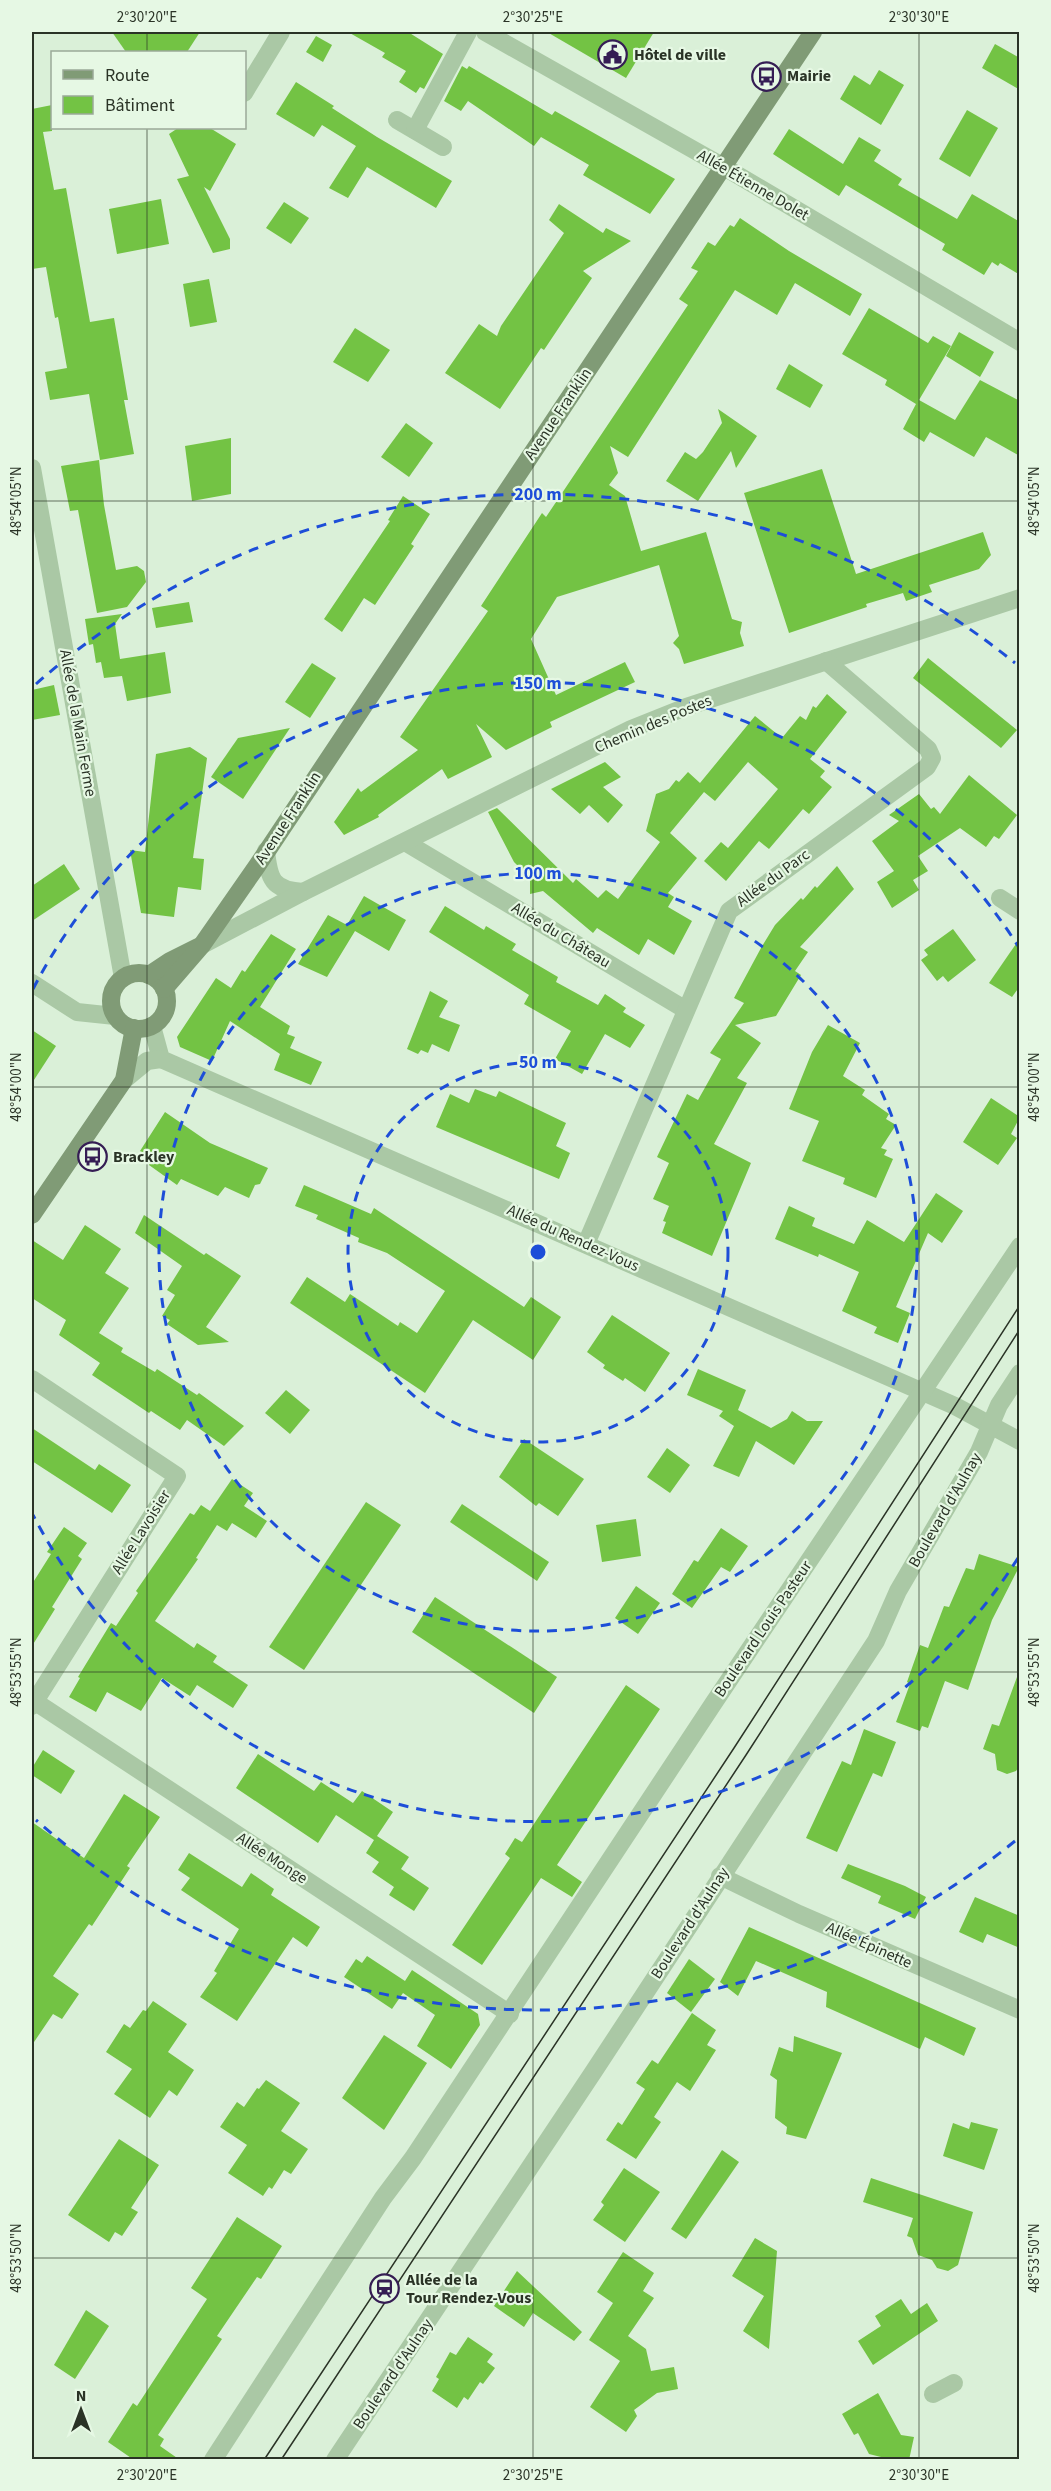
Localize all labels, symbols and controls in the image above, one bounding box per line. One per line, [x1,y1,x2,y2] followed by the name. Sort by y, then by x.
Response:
[117,7,177,28] text: 2°30'20"E
[503,7,563,28] text: 2°30'25"E
[889,7,949,28] text: 2°30'30"E
[597,39,629,71] public building icon: Hôtel de ville
[634,44,726,66] place label: Hôtel de ville
[51,51,246,129] legend
[750,60,782,92] bus stop icon: Mairie
[105,63,149,88] text: Route
[787,65,831,87] place label: Mairie
[105,93,175,118] text: Bâtiment
[693,144,813,226] street label: Allée Étienne Dolet
[519,364,597,464] street label: Avenue Franklin
[6,466,27,536] text: 48°54'05"N
[1024,466,1045,536] text: 48°54'05"N
[514,482,562,507] text: 200 m
[54,648,102,798] street label: Allée de la Main Ferme
[514,671,562,696] text: 150 m
[591,689,715,759] street label: Chemin des Postes
[250,767,326,869] street label: Avenue Franklin
[732,844,814,912] street label: Allée du Parc
[514,861,562,886] text: 100 m
[507,897,615,973] street label: Allée du Château
[519,1050,557,1075] text: 50 m
[6,1052,27,1122] text: 48°54'00"N
[1024,1052,1045,1122] text: 48°54'00"N
[76,1141,108,1173] bus stop icon: Brackley
[113,1146,175,1168] place label: Brackley
[503,1199,643,1277] street label: Allée du Rendez-Vous
[528,1242,548,1262] centre of rings
[903,1448,987,1571] street label: Boulevard d'Aulnay
[106,1485,176,1579] street label: Allée Lavoisier
[709,1556,817,1702] street label: Boulevard Louis Pasteur
[6,1637,27,1707] text: 48°53'55"N
[1024,1637,1045,1707] text: 48°53'55"N
[232,1827,312,1889] street label: Allée Monge
[646,1862,735,1983] street label: Boulevard d'Aulnay
[823,1916,916,1974] street label: Allée Épinette
[6,2223,27,2293] text: 48°53'50"N
[1024,2223,1045,2293] text: 48°53'50"N
[405,2269,531,2309] place label: Allée de la Tour Rendez-Vous
[369,2273,401,2305] station icon: Allée de la Tour Rendez-Vous
[348,2314,439,2434] street label: Boulevard d'Aulnay
[51,2380,111,2440] north arrow
[76,2385,86,2407] text: N
[117,2465,177,2486] text: 2°30'20"E
[503,2465,563,2486] text: 2°30'25"E
[889,2465,949,2486] text: 2°30'30"E

